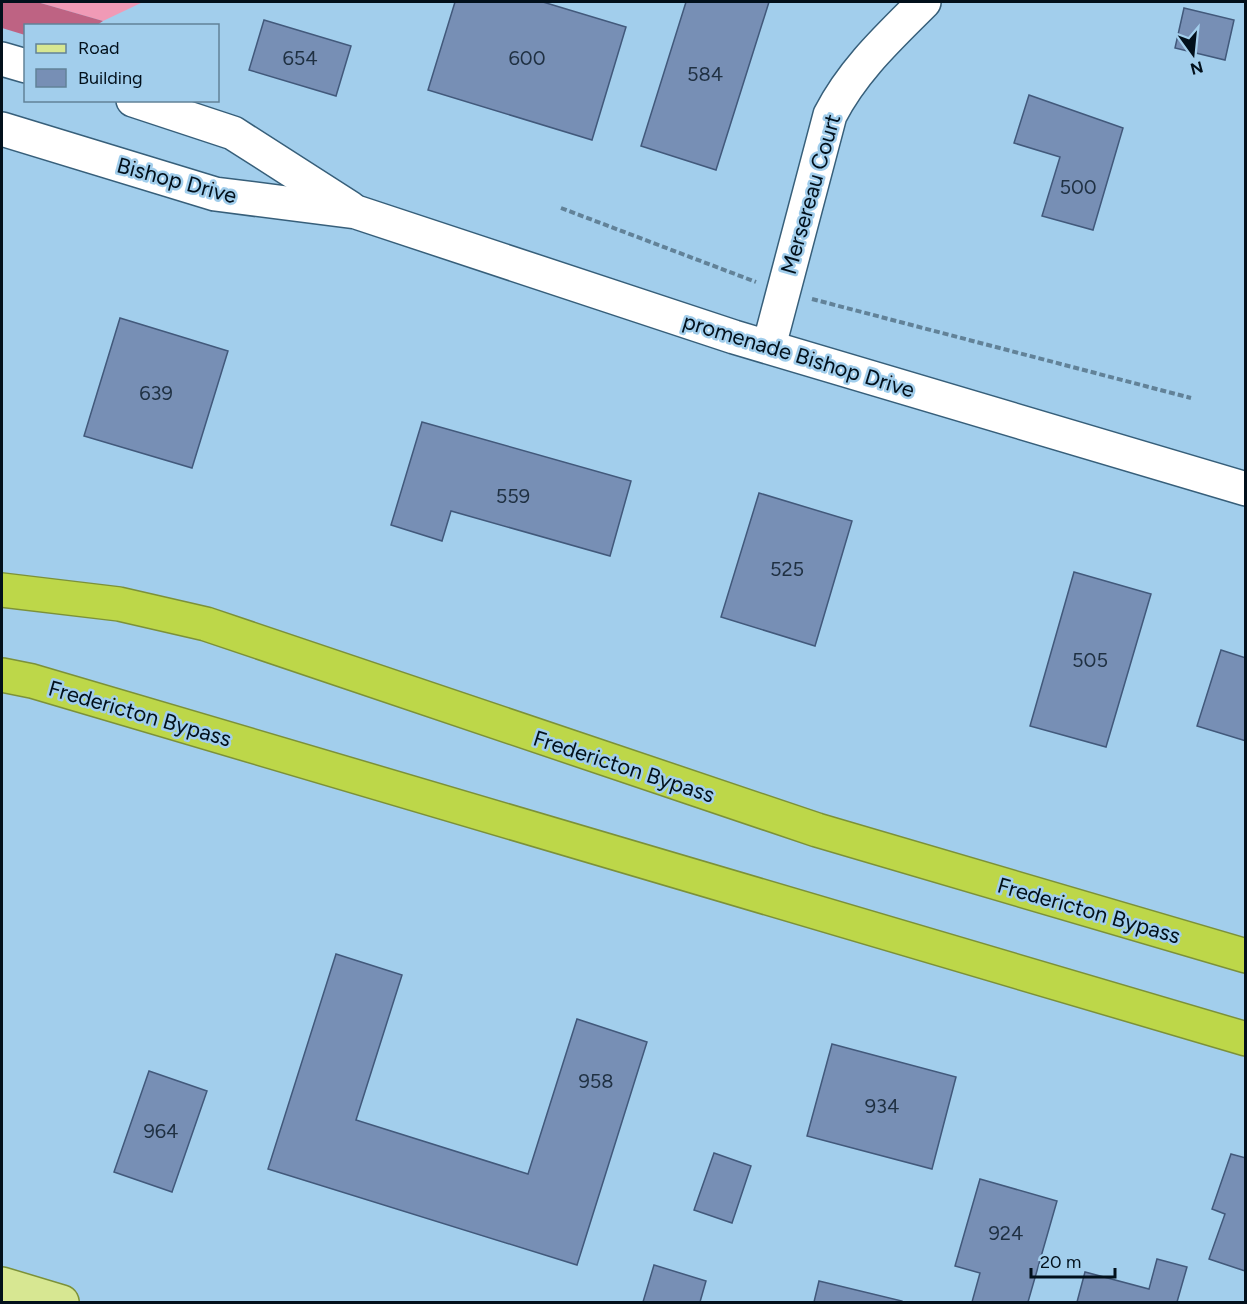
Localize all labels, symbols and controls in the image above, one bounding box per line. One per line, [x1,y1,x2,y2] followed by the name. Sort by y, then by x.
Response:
[24,24,219,102] legend
[1163,24,1223,84] north arrow
[78,37,119,59] text: Road
[282,46,318,70] house number: 654
[509,46,545,70] house number: 600
[1188,57,1205,79] text: N
[687,62,723,86] house number: 584
[78,67,143,89] text: Building
[775,111,846,277] street label: Mersereau Court
[114,152,240,209] street label: Bishop Drive
[1059,175,1097,199] house number: 500
[680,307,918,404] street label: promenade Bishop Drive
[139,381,173,405] house number: 639
[496,484,530,508] house number: 559
[770,557,804,581] house number: 525
[1072,648,1108,672] house number: 505
[45,674,234,753] street label: Fredericton Bypass
[530,724,718,809] street label: Fredericton Bypass
[994,871,1183,950] street label: Fredericton Bypass
[578,1069,614,1093] house number: 958
[865,1094,899,1118] house number: 934
[143,1119,179,1143] house number: 964
[989,1221,1023,1245] house number: 924
[1031,1241,1115,1279] scale bar
[1040,1251,1081,1273] text: 20 m

